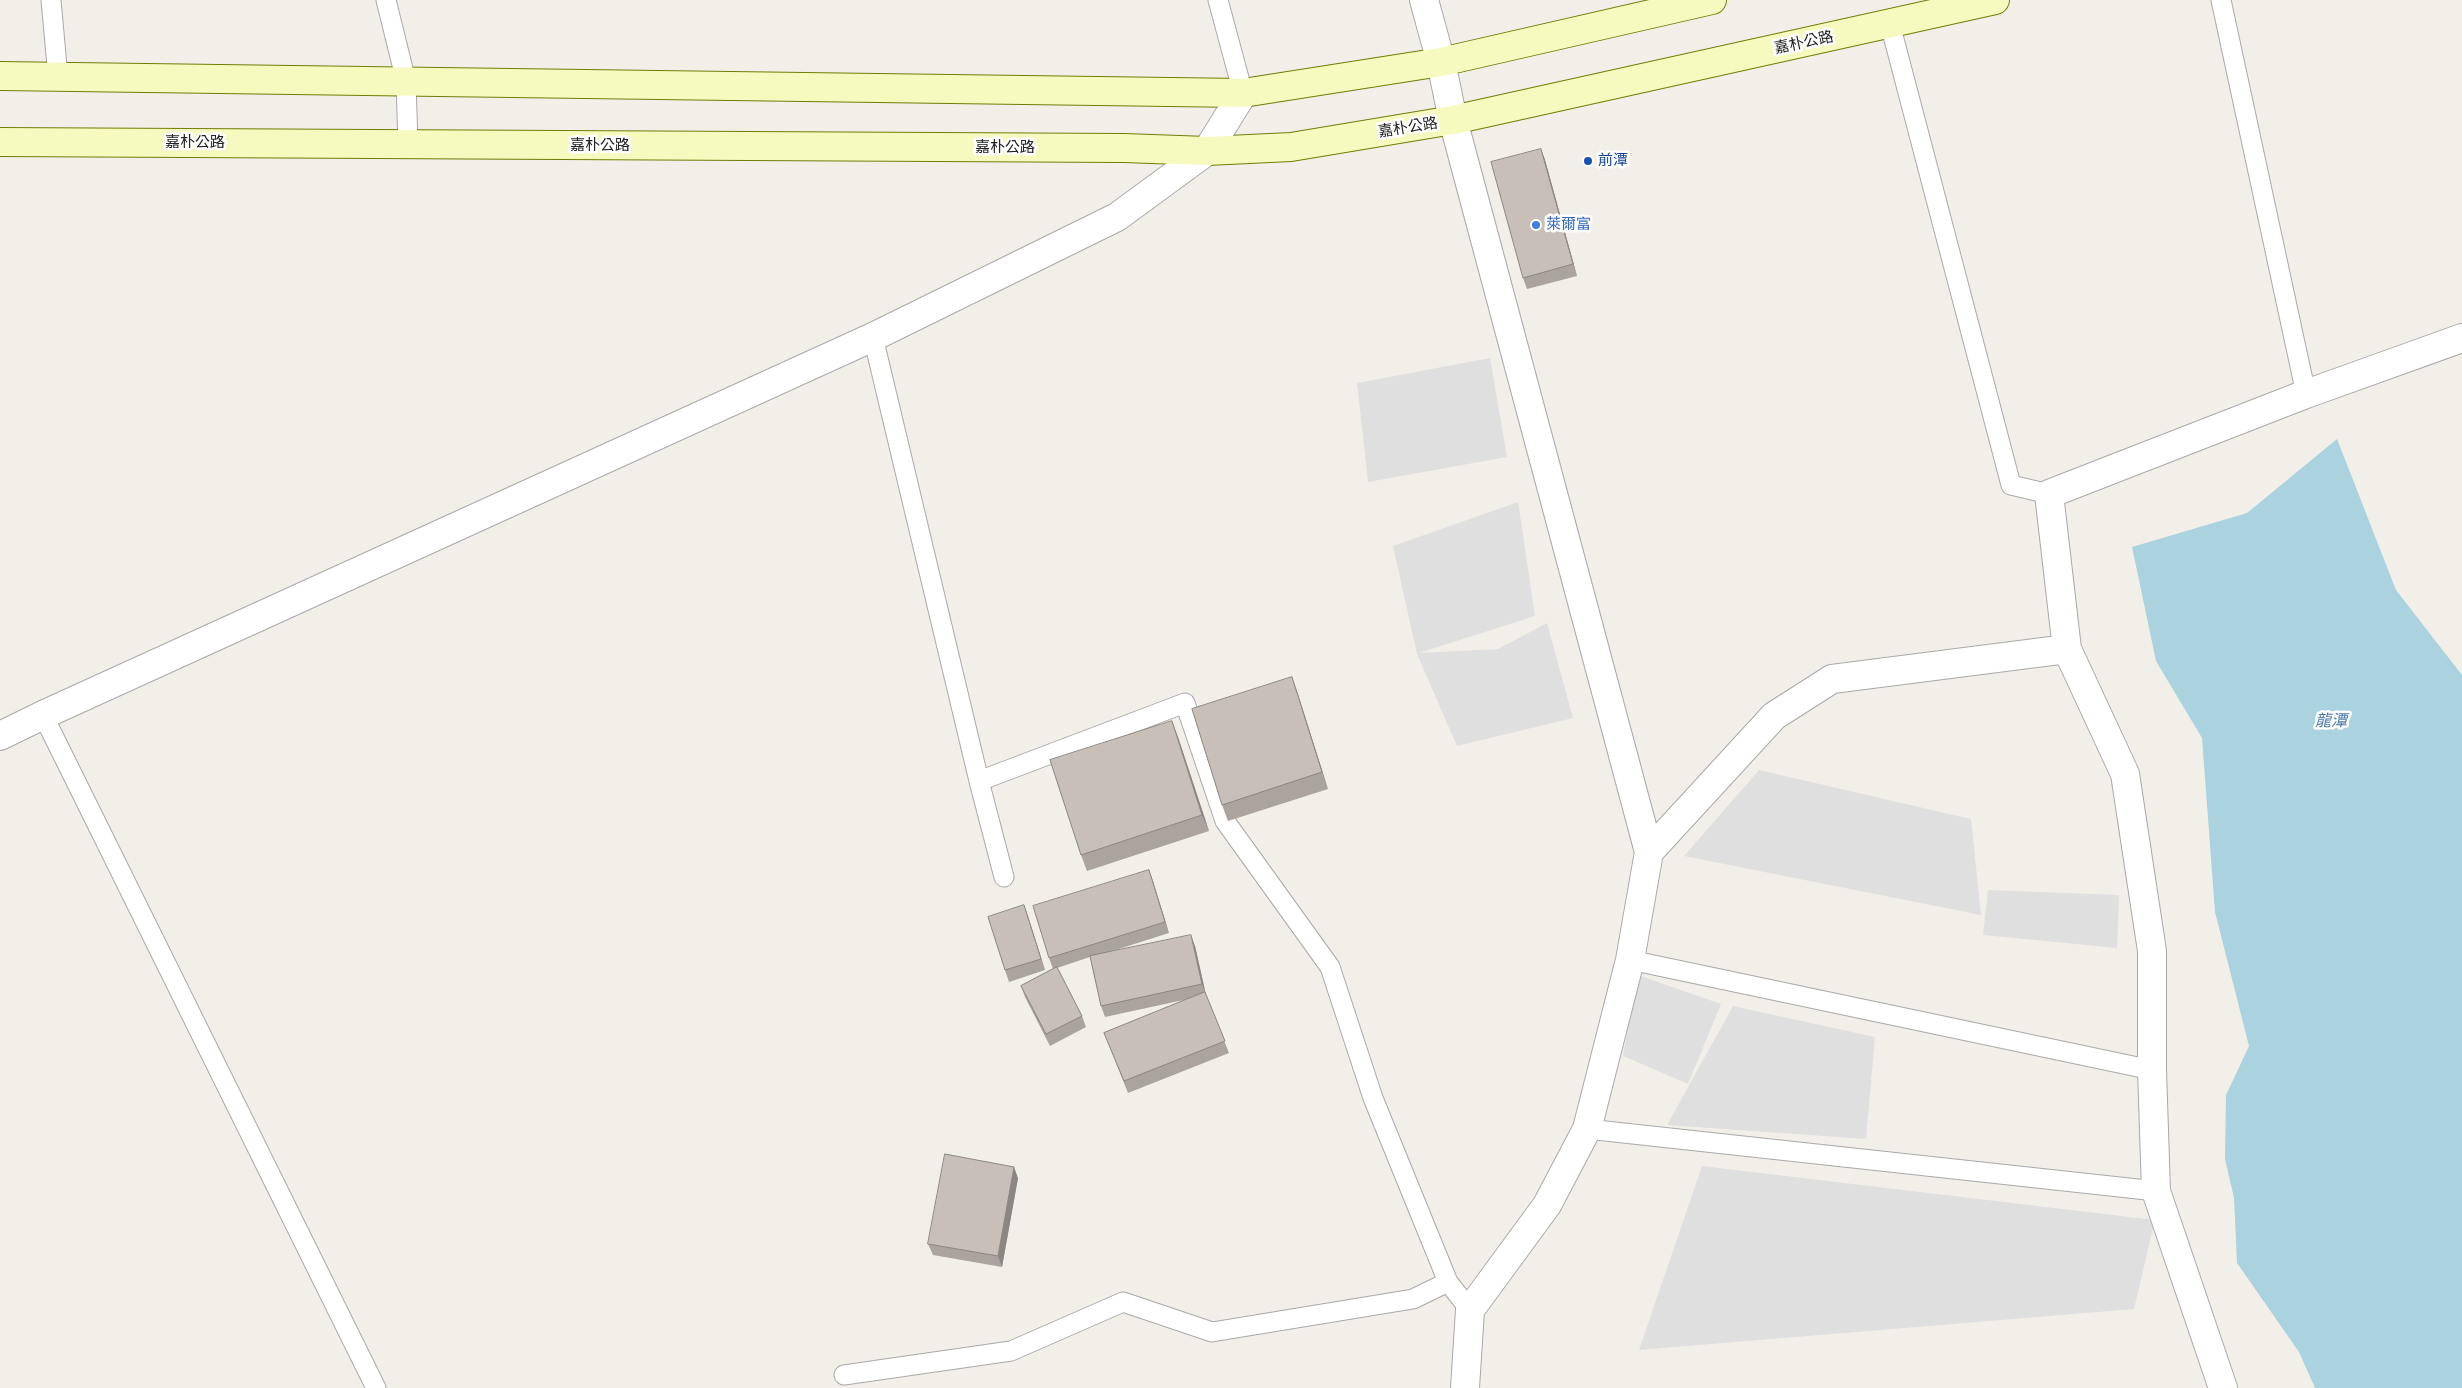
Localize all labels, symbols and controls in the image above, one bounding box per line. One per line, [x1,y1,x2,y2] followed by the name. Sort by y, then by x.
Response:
[1773,28,1835,58] street label: 嘉朴公路
[1377,114,1439,142] street label: 嘉朴公路
[165,134,225,152] street label: 嘉朴公路
[570,137,630,155] street label: 嘉朴公路
[975,139,1035,157] street label: 嘉朴公路
[1598,152,1628,170] place label: 前潭
[1582,155,1594,167] marker: 前潭
[1546,216,1591,234] place label: 萊爾富
[1530,219,1542,231] marker: 萊爾富
[2315,712,2347,732] water label: 龍潭

